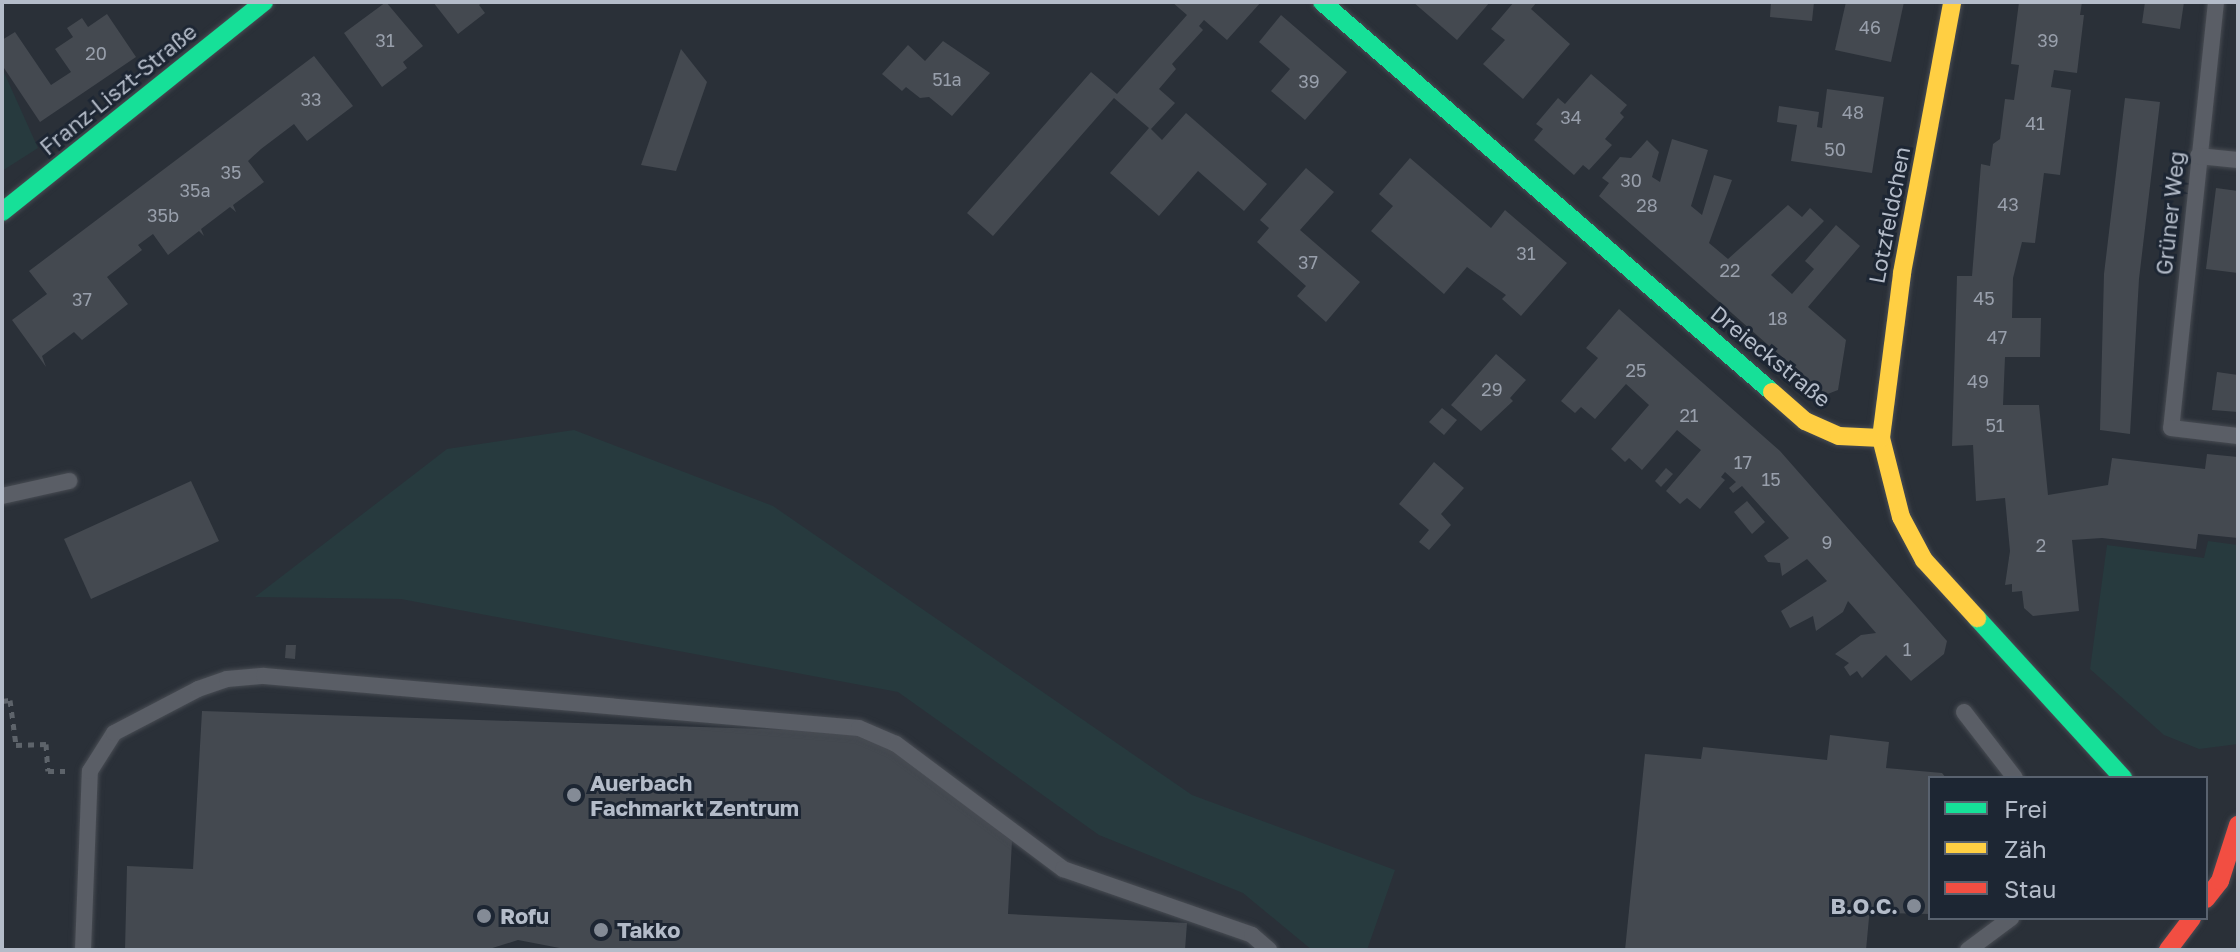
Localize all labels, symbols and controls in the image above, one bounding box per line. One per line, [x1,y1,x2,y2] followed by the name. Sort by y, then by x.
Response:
[1859,16,1881,38] house number: 46
[34,18,202,160] street label: Franz-Liszt-Straße
[375,29,395,51] house number: 31
[2037,29,2059,51] house number: 39
[85,42,107,64] house number: 20
[932,68,962,90] house number: 51a
[1298,70,1320,92] house number: 39
[300,88,322,110] house number: 33
[1842,101,1864,123] house number: 48
[1560,106,1582,128] house number: 34
[2025,112,2045,134] house number: 41
[1824,138,1846,160] house number: 50
[1863,144,1915,286] street label: Lotzfeldchen
[2150,150,2190,276] street label: Grüner Weg
[221,161,241,183] house number: 35
[1620,169,1642,191] house number: 30
[179,179,211,201] house number: 35a
[1997,193,2019,215] house number: 43
[1636,194,1658,216] house number: 28
[147,204,179,226] house number: 35b
[1516,242,1536,264] house number: 31
[1298,251,1318,273] house number: 37
[1720,259,1740,281] house number: 22
[1973,287,1995,309] house number: 45
[72,288,92,310] house number: 37
[1706,300,1836,412] street label: Dreieckstraße
[1768,307,1788,329] house number: 18
[1987,326,2007,348] house number: 47
[1626,359,1646,381] house number: 25
[1967,370,1989,392] house number: 49
[1481,378,1503,400] house number: 29
[1679,404,1699,426] house number: 21
[1985,414,2005,436] house number: 51
[1734,451,1752,473] house number: 17
[1761,468,1781,490] house number: 15
[1822,531,1832,553] house number: 9
[2036,534,2046,556] house number: 2
[1903,638,1911,660] house number: 1
[590,769,799,820] place label: Auerbach Fachmarkt Zentrum
[1928,776,2208,920] legend
[565,786,583,804] marker: Auerbach Fachmarkt Zentrum
[2004,794,2048,823] text: Frei
[2004,834,2047,863] text: Zäh
[2004,874,2057,903] text: Stau
[1830,893,1898,919] place label: B.O.C.
[1905,897,1923,915] marker: B.O.C.
[500,903,549,929] place label: Rofu
[475,907,493,925] marker: Rofu
[617,917,681,943] place label: Takko
[592,921,610,939] marker: Takko

